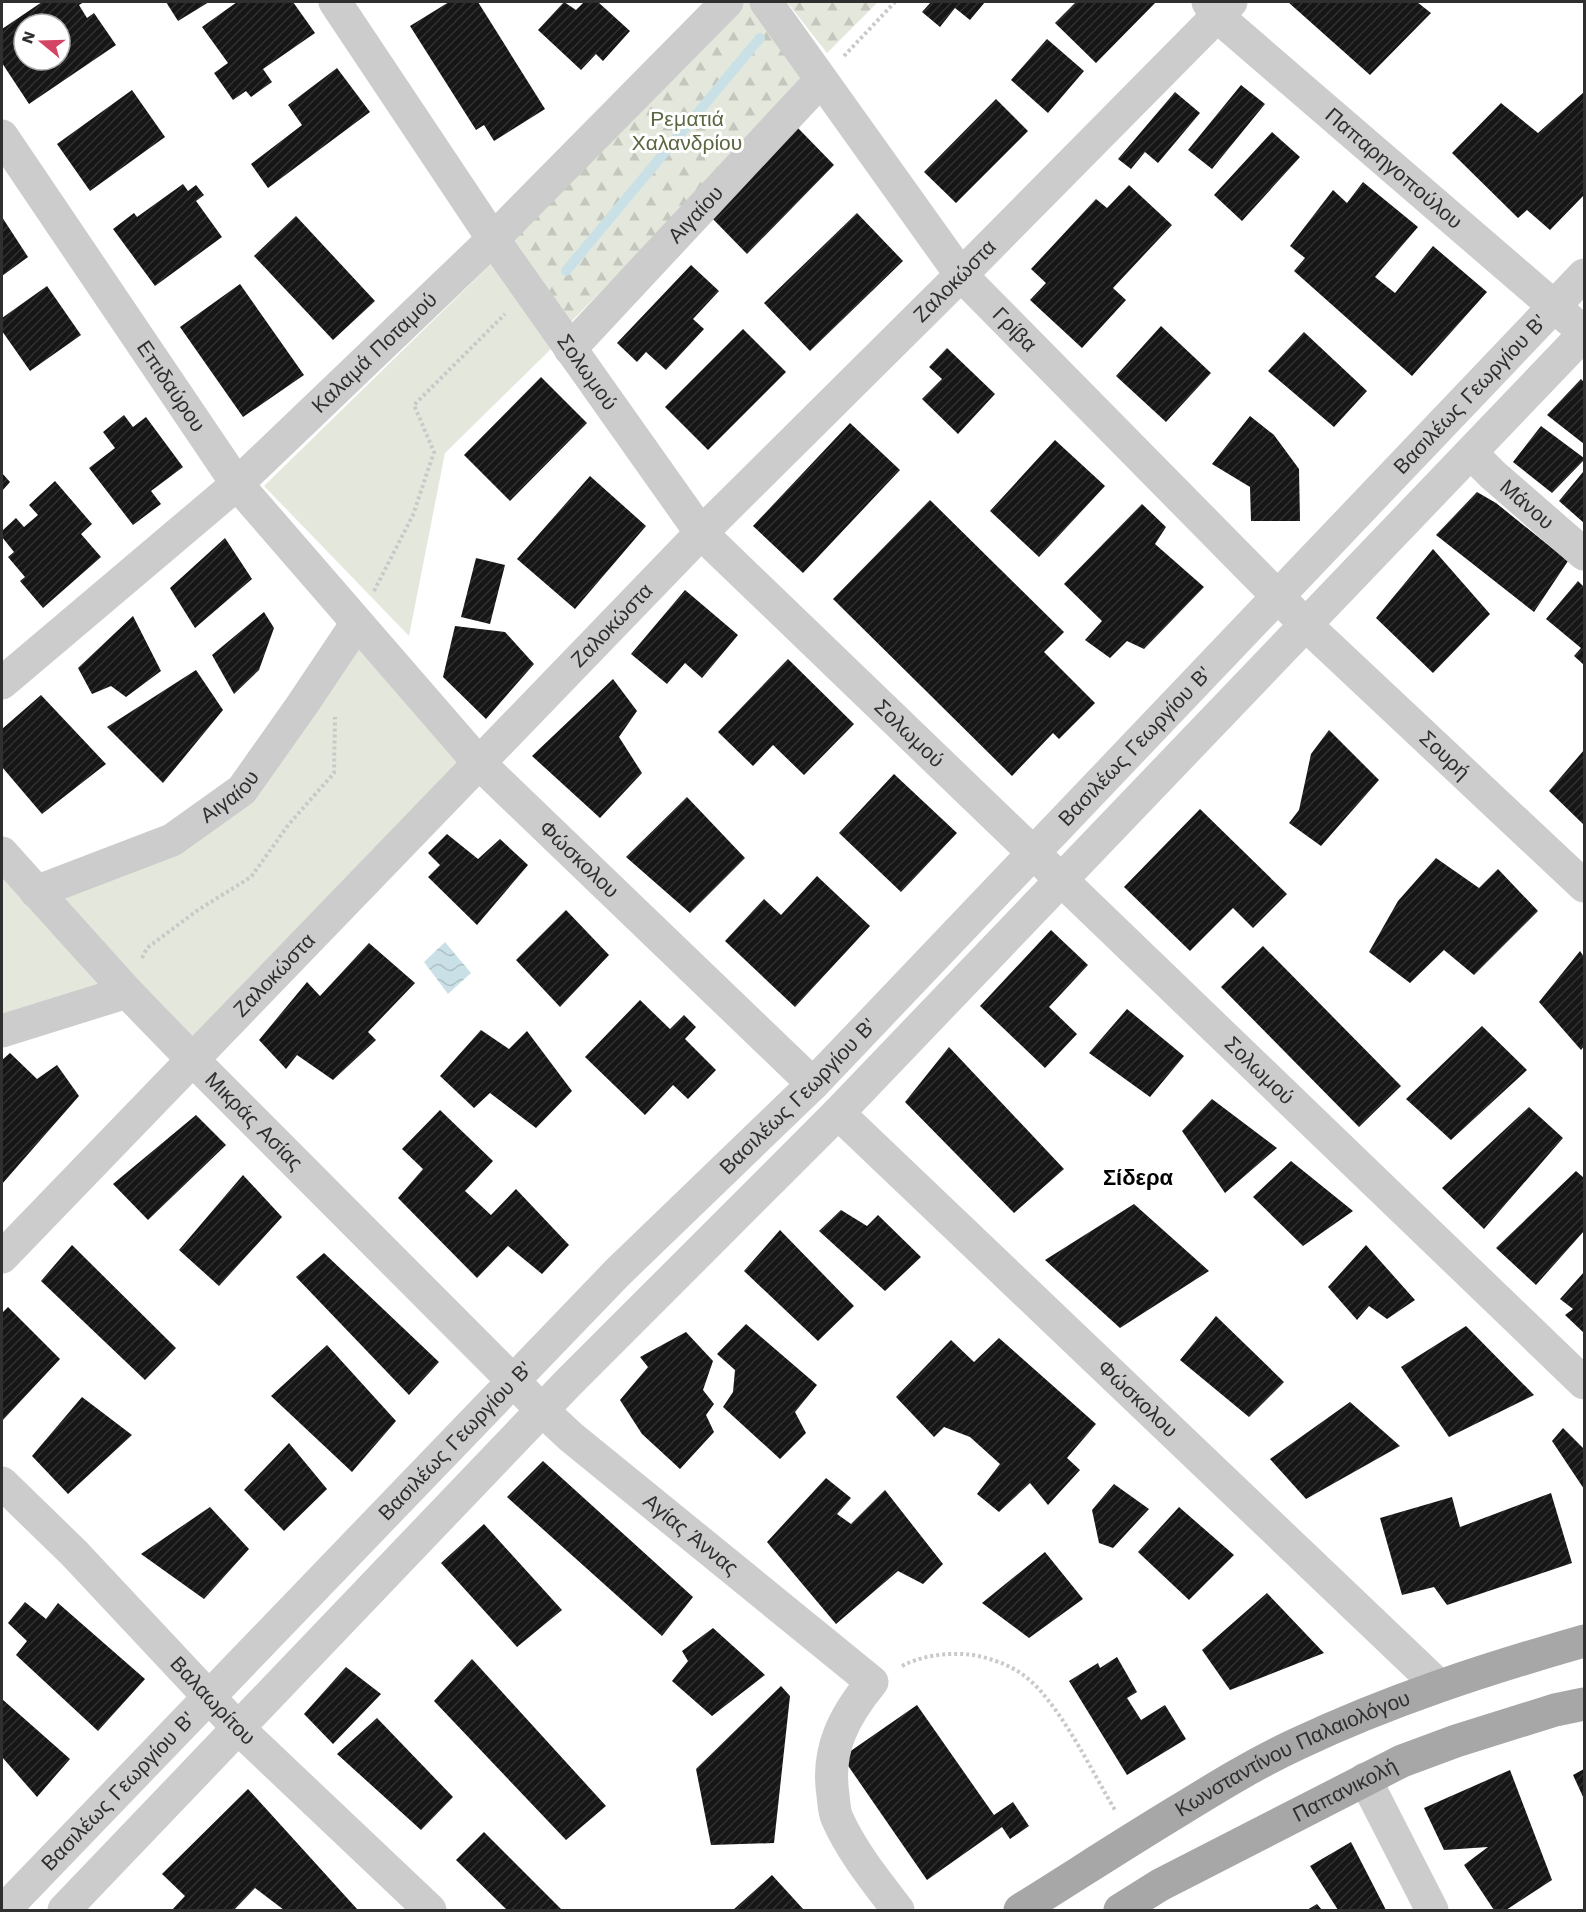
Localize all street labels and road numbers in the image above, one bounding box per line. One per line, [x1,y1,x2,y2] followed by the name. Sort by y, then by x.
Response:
[1321,102,1468,234] street label: Παπαρηγοπούλου
[662,180,728,248] street label: Αιγαίου
[908,234,1001,327] street label: Ζαλοκώστα
[306,287,442,418] street label: Καλαμά Ποταμού
[988,302,1042,357] street label: Γρίβα
[1388,309,1552,479] street label: Βασιλέως Γεωργίου Β'
[552,329,623,415] street label: Σολωμού
[132,336,211,436] street label: Επιδαύρου
[1495,474,1559,534] street label: Μάνου
[565,578,657,672] street label: Ζαλοκώστα
[1053,661,1216,831] street label: Βασιλέως Γεωργίου Β'
[870,694,950,772] street label: Σολωμού
[1415,725,1475,784] street label: Σουρή
[195,765,264,828] street label: Αιγαίου
[534,815,624,903] street label: Φώσκολου
[228,928,320,1022] street label: Ζαλοκώστα
[714,1013,881,1179] street label: Βασιλέως Γεωργίου Β'
[1220,1031,1300,1109] street label: Σολωμού
[200,1067,308,1175] street label: Μικράς Ασίας
[1093,1354,1183,1442] street label: Φώσκολου
[373,1356,537,1525] street label: Βασιλέως Γεωργίου Β'
[639,1488,744,1580] street label: Αγίας Άννας
[165,1651,261,1750] street label: Βαλαωρίτου
[1170,1685,1413,1822] street label: Κωνσταντίνου Παλαιολόγου
[36,1706,200,1875] street label: Βασιλέως Γεωργίου Β'
[1288,1753,1401,1827] street label: Παπανικολή

